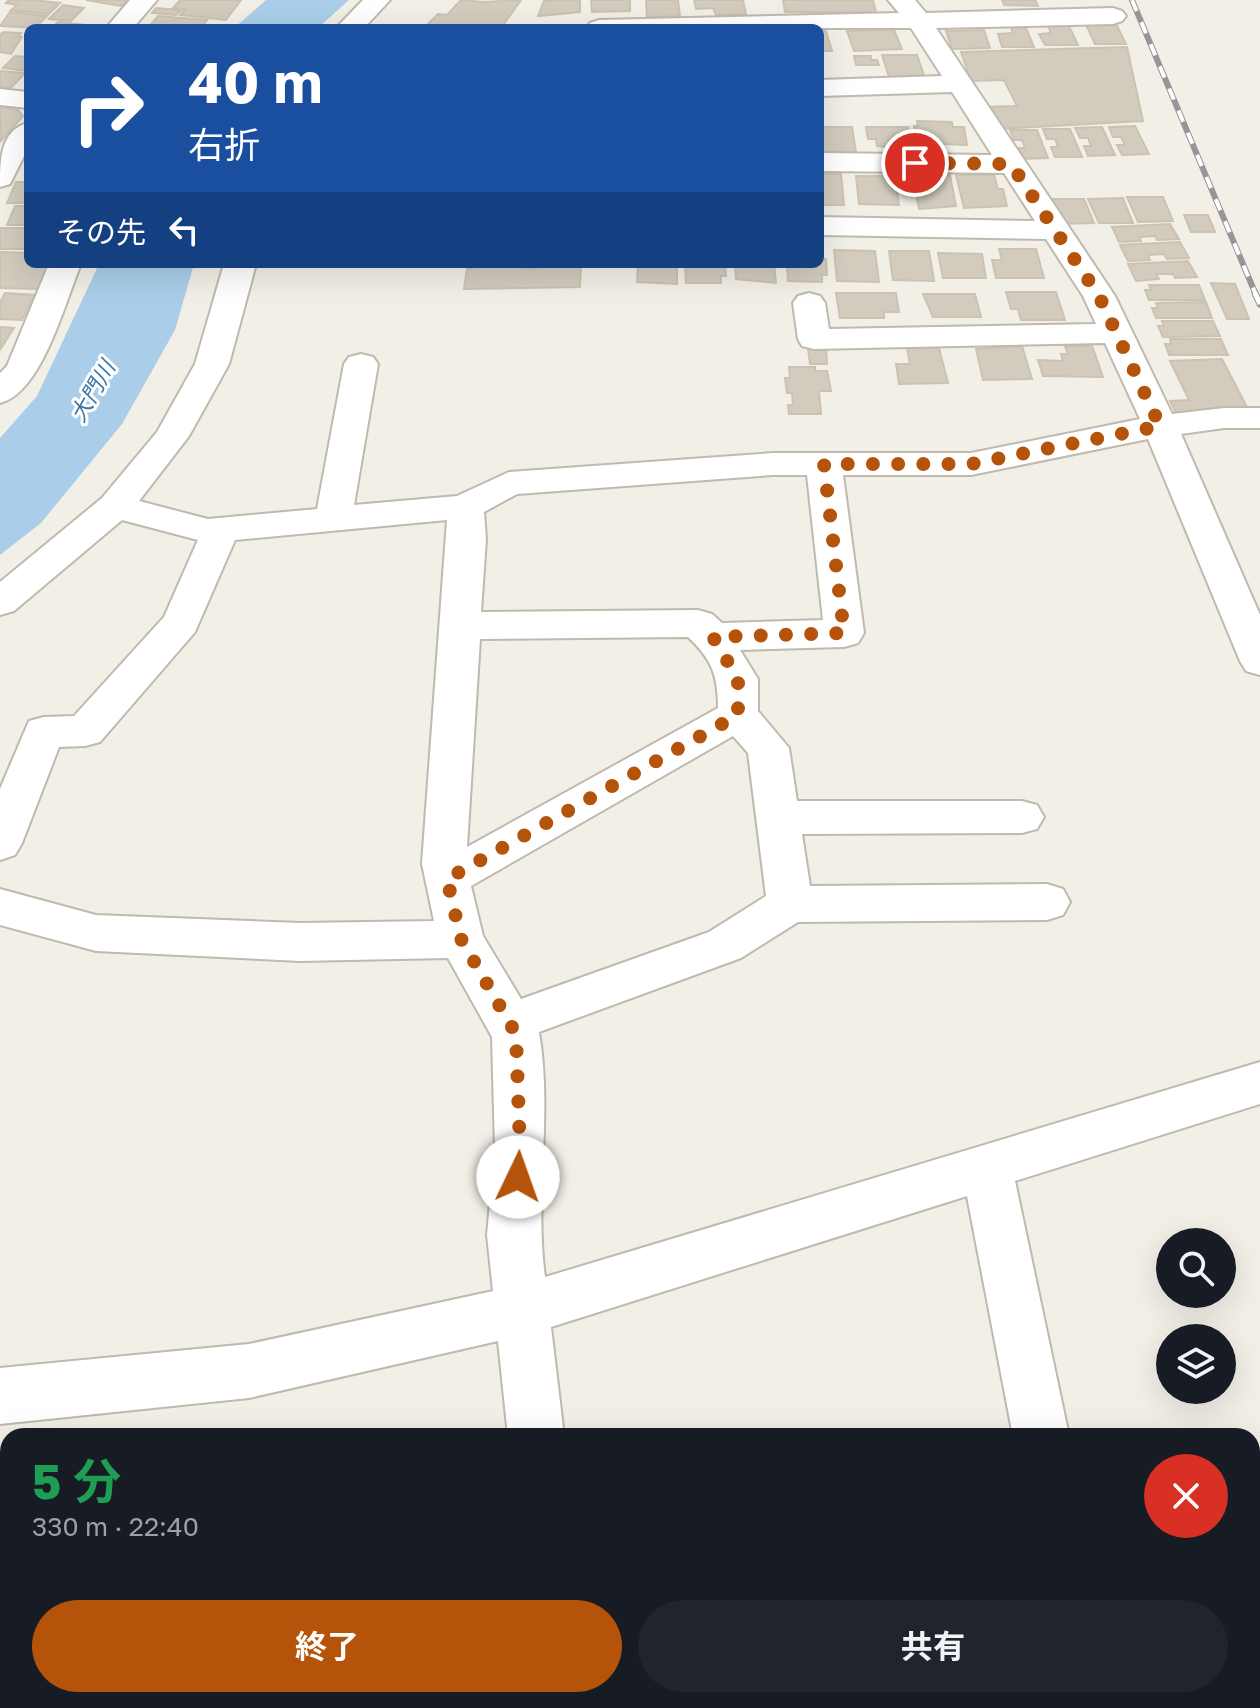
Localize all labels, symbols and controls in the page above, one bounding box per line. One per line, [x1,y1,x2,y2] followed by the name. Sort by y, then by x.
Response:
[188,48,322,115] text: 40 m
[56,56,160,160] icon: right
[188,123,260,166] text: 右折
[881,129,949,197] pin
[893,141,937,185] icon: arrive
[162,208,206,252] icon: left
[56,214,146,250] text: その先
[64,354,121,426] water label: 大門川
[476,1135,560,1219] position arrow
[1156,1228,1236,1404] map controls
[1156,1228,1236,1308] button: search
[1156,1324,1236,1404] button: layers
[32,1452,121,1510] text: 5 分
[1144,1454,1228,1538] button: close
[32,1511,199,1542] text: 330 m · 22:40
[32,1600,622,1692] button: 終了
[638,1600,1228,1692] button: 共有

